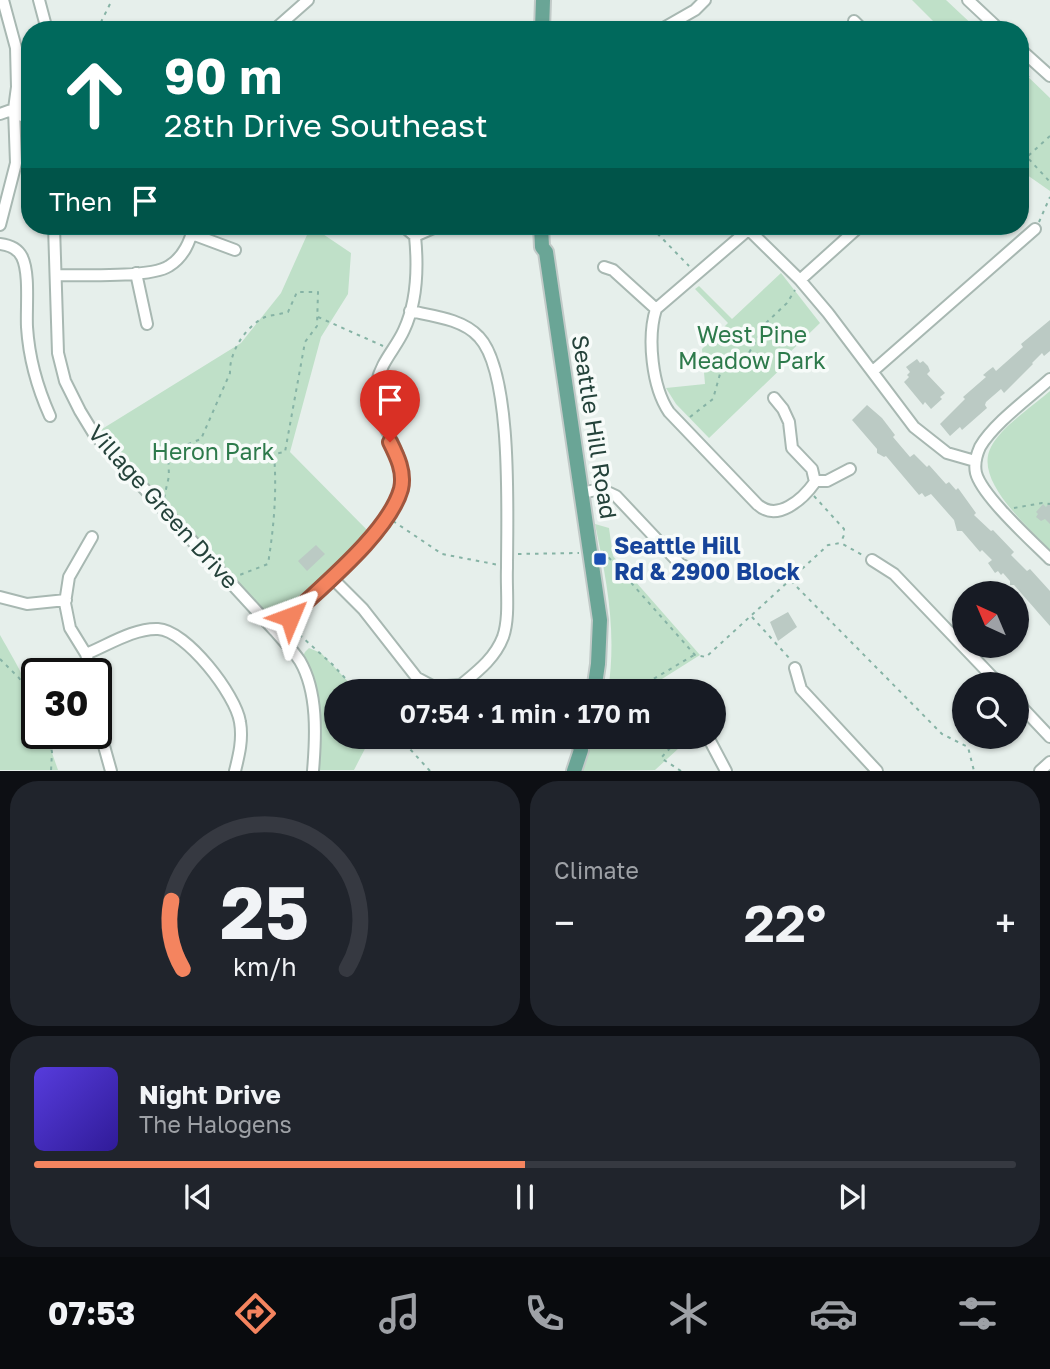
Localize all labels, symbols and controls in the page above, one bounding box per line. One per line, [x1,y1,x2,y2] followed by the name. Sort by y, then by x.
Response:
[164,46,282,105] text: 90 m
[49,49,140,140] icon: ahead
[164,106,488,144] text: 28th Drive Southeast
[126,182,164,220] icon: arrive
[49,186,112,217] text: Then
[678,320,826,374] park label: West Pine Meadow Park
[567,333,623,521] street label: Seattle Hill Road
[360,370,420,442] pin
[371,381,409,419] icon: arrive
[83,419,245,594] street label: Village Green Drive
[151,437,275,465] park label: Heron Park
[614,531,801,585] place label: Seattle Hill Rd & 2900 Block
[592,551,608,567] marker: Seattle Hill Rd & 2900 Block
[253,580,327,654] position arrow
[952,581,1029,658] north arrow
[952,581,1029,749] map controls
[21,658,112,749] speed limit sign: 30
[952,672,1029,749] button: search
[400,698,650,729] text: 07:54 · 1 min · 170 m
[554,856,639,884] text: Climate
[221,869,309,956] text: 25
[744,891,826,953] text: 22°
[554,900,575,945] text: −
[995,900,1016,945] text: +
[233,951,297,982] text: km/h
[139,1079,281,1110] text: Night Drive
[139,1110,292,1138] text: The Halogens
[179,1178,217,1216] icon: previous
[506,1178,544,1216] icon: pause
[833,1178,871,1216] icon: next
[231,1289,280,1338] icon: directions
[375,1289,424,1338] icon: music
[520,1289,569,1338] icon: phone
[664,1289,713,1338] icon: climate
[809,1289,858,1338] icon: car
[953,1289,1002,1338] icon: filters
[48,1294,135,1332] text: 07:53

